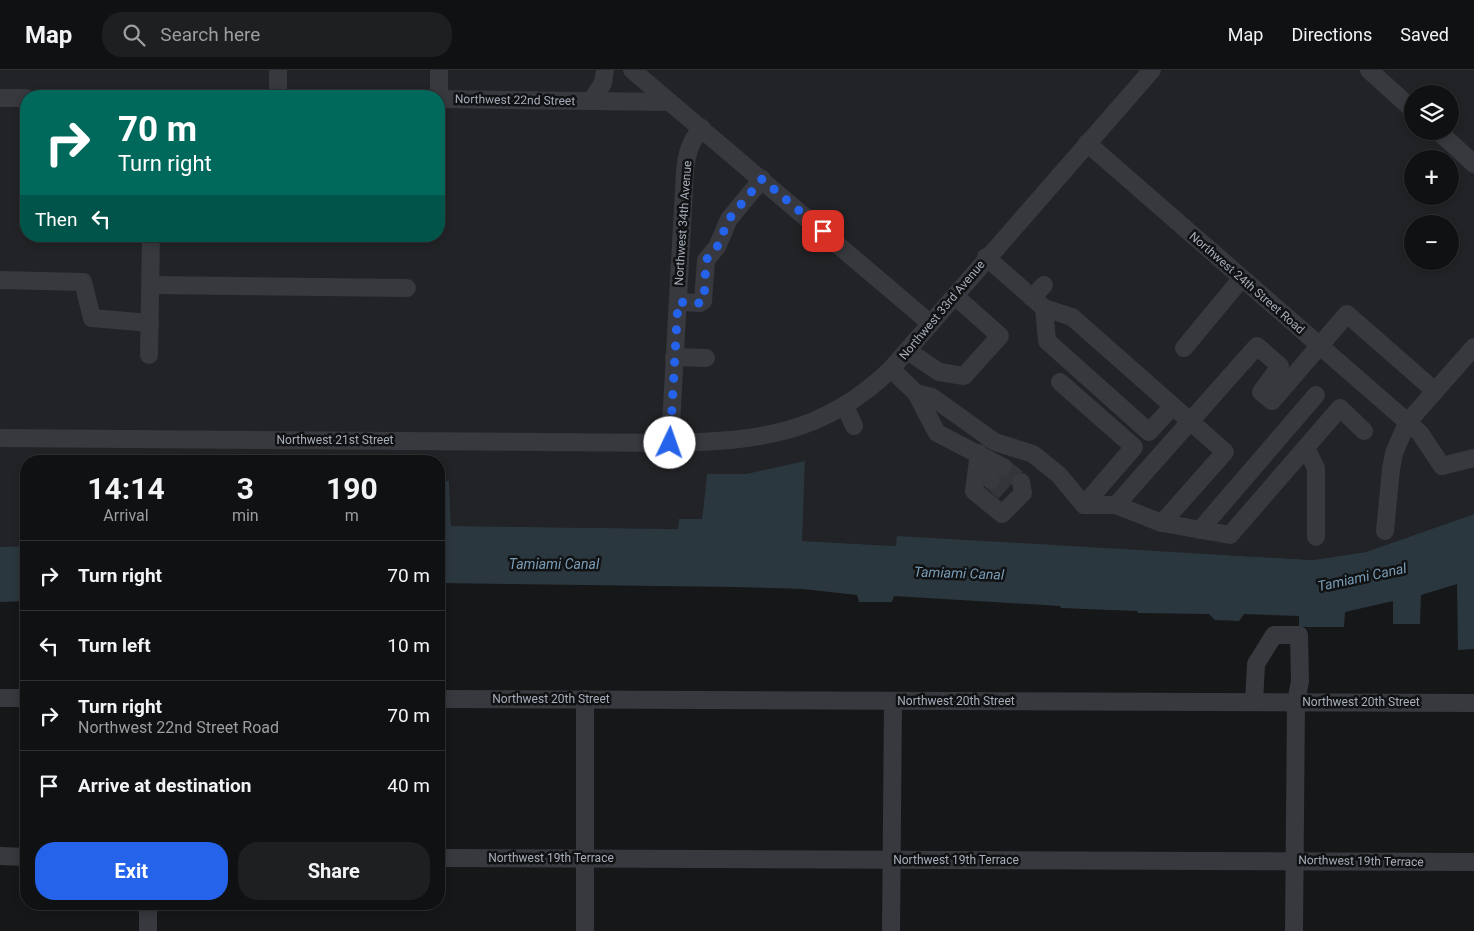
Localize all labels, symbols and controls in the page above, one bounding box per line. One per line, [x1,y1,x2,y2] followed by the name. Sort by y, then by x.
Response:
[102,12,452,57] search box
[25,21,72,49] text: Map
[120,21,148,49] icon: search
[160,23,260,46] text: Search here
[1228,24,1263,45] text: Map
[1291,24,1372,45] text: Directions
[1400,24,1449,45] text: Saved
[1404,85,1459,270] map controls
[1404,85,1459,140] button: layers
[455,92,575,108] street label: Northwest 22nd Street
[118,109,197,150] text: 70 m
[35,110,100,175] icon: right
[1404,150,1459,205] button: +
[118,151,212,176] text: Turn right
[672,160,694,286] street label: Northwest 34th Avenue
[87,205,115,233] icon: left
[35,208,77,231] text: Then
[802,210,844,252] pin
[1404,215,1459,270] button: −
[809,217,837,245] icon: arrive
[1187,229,1307,337] street label: Northwest 24th Street Road
[896,258,988,362] street label: Northwest 33rd Avenue
[643,416,695,468] position arrow
[276,433,394,447] street label: Northwest 21st Street
[87,471,165,506] text: 14:14
[237,471,254,506] text: 3
[326,471,378,506] text: 190
[103,506,149,525] text: Arrival
[232,506,259,525] text: min
[345,506,359,525] text: m
[509,556,600,572] water label: Tamiami Canal
[1316,560,1409,594] water label: Tamiami Canal
[35,562,63,590] icon: right
[914,563,1005,583] water label: Tamiami Canal
[78,564,162,587] text: Turn right
[387,564,430,587] text: 70 m
[35,632,63,660] icon: left
[78,634,151,657] text: Turn left
[387,634,430,657] text: 10 m
[492,692,610,706] street label: Northwest 20th Street
[897,694,1015,708] street label: Northwest 20th Street
[78,695,162,718] text: Turn right
[1302,695,1420,709] street label: Northwest 20th Street
[35,702,63,730] icon: right
[387,704,430,727] text: 70 m
[78,718,279,737] text: Northwest 22nd Street Road
[35,772,63,800] icon: arrive
[78,774,251,797] text: Arrive at destination
[387,774,430,797] text: 40 m
[35,842,228,900] button: Exit
[238,842,430,900] button: Share
[488,851,614,865] street label: Northwest 19th Terrace
[893,853,1019,867] street label: Northwest 19th Terrace
[1298,853,1424,869] street label: Northwest 19th Terrace

